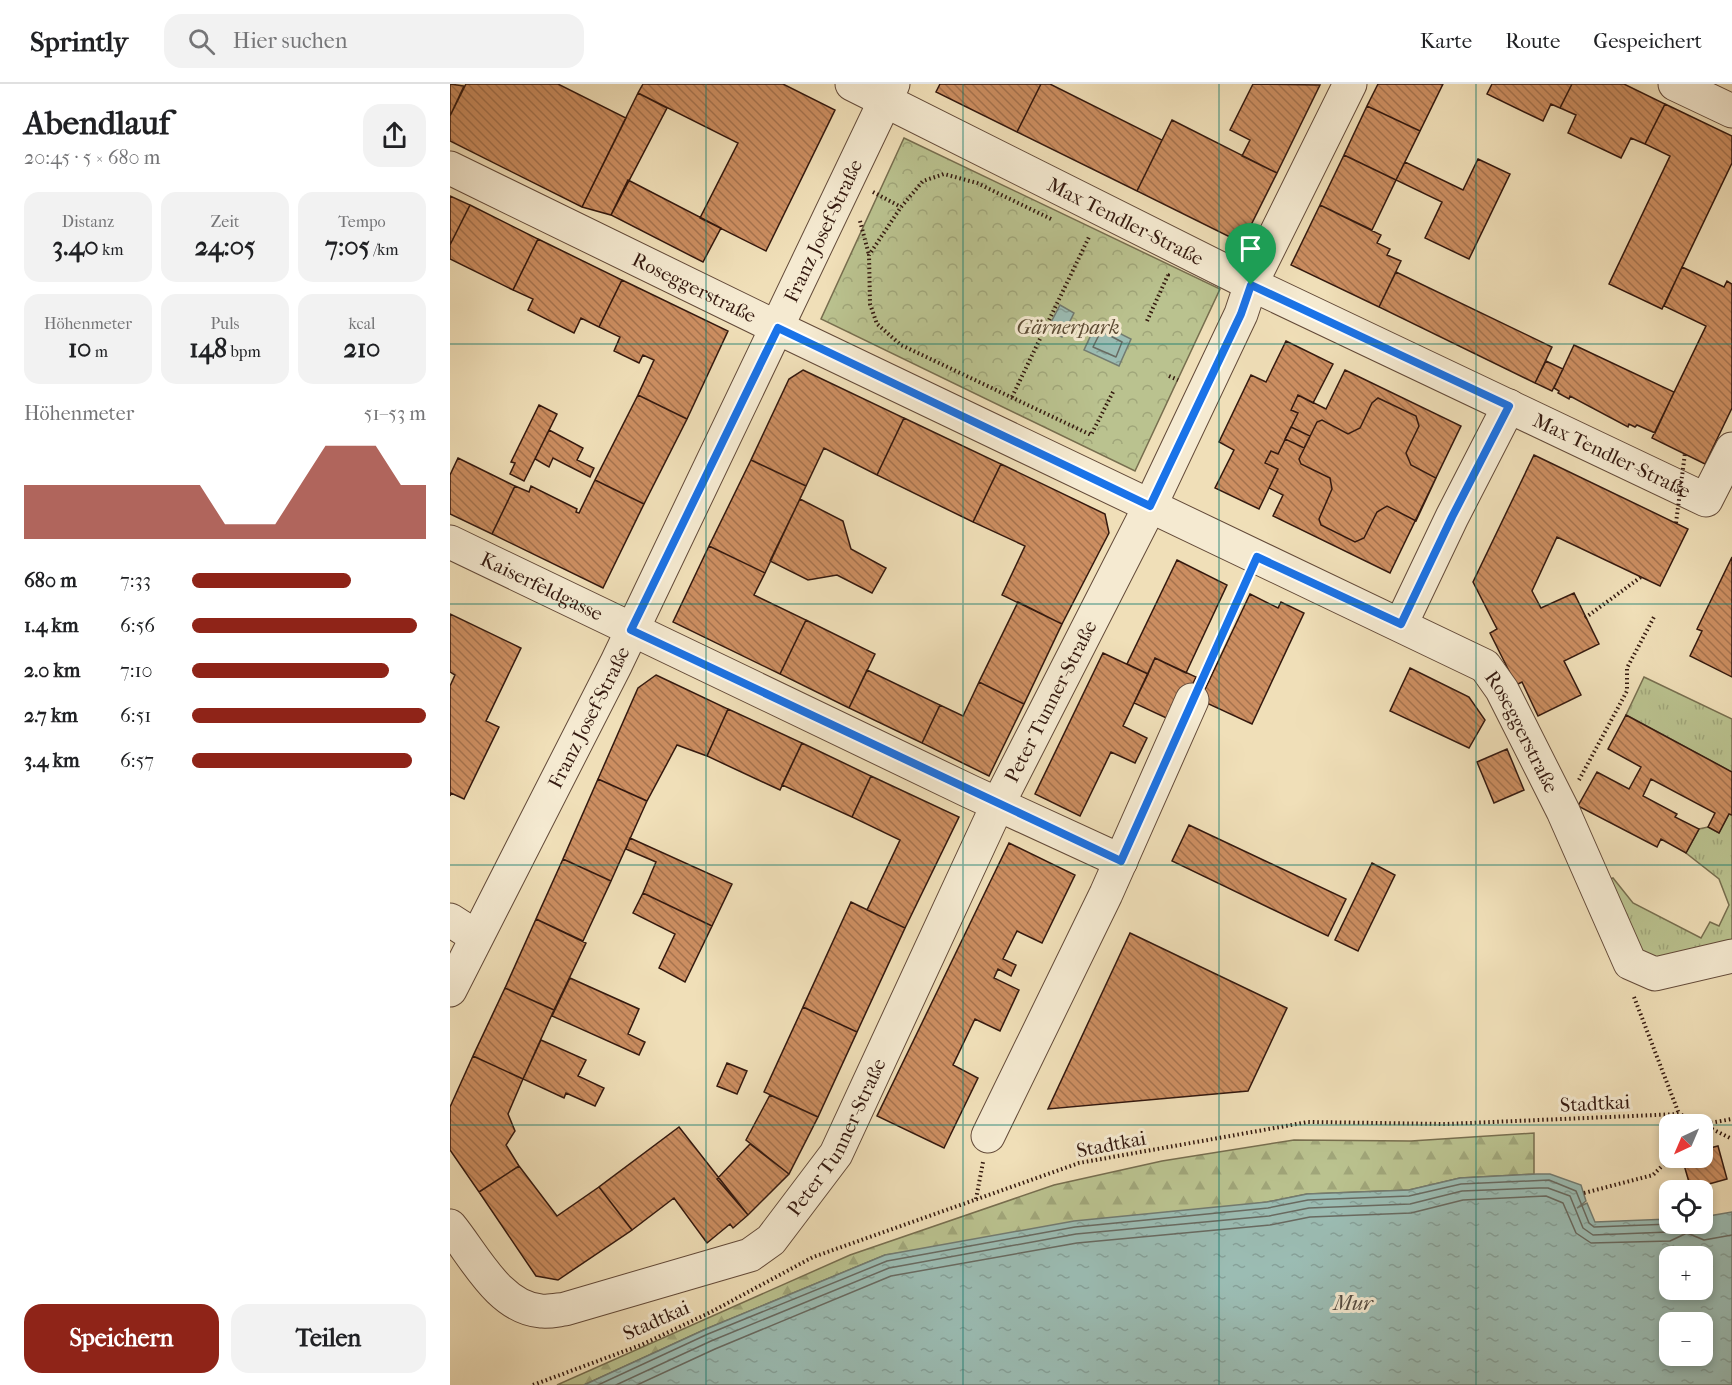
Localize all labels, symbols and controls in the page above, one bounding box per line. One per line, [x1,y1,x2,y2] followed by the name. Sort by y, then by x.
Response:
[164,14,584,68] search box
[30,25,128,58] text: Sprintly
[185,25,218,58] icon: search
[233,28,348,54] text: Hier suchen
[1420,29,1472,53] text: Karte
[1505,29,1560,53] text: Route
[1593,29,1702,53] text: Gespeichert
[24,104,170,143] text: Abendlauf
[363,104,426,167] button: share
[24,146,161,169] text: 20:45 · 5 × 680 m
[779,156,867,306] street label: Franz Josef-Straße
[1043,173,1207,270] street label: Max Tendler-Straße
[62,212,114,231] text: Distanz
[210,212,240,231] text: Zeit
[338,212,386,231] text: Tempo
[1225,223,1276,285] pin
[52,231,99,262] text: 3.40
[195,231,255,262] text: 24:05
[325,231,370,262] text: 7:05
[1234,232,1267,265] icon: arrive
[99,240,124,259] text: km
[370,240,399,259] text: /km
[629,248,760,328] street label: Roseggerstraße
[44,314,132,333] text: Höhenmeter
[210,314,240,333] text: Puls
[349,314,375,333] text: kcal
[1017,316,1120,339] park label: Gärnerpark
[68,333,91,364] text: 10
[189,333,227,364] text: 148
[344,333,380,364] text: 210
[91,342,108,361] text: m
[227,342,261,361] text: bpm
[24,402,134,425] text: Höhenmeter
[364,402,426,425] text: 51–53 m
[1529,409,1694,503] street label: Max Tendler-Straße
[477,547,607,626] street label: Kaiserfeldgasse
[24,569,77,592] text: 680 m
[120,569,151,592] text: 7:33
[24,614,79,637] text: 1.4 km
[120,614,155,637] text: 6:56
[1000,617,1102,786] street label: Peter Tunner-Straße
[544,643,635,792] street label: Franz Josef-Straße
[24,659,80,682] text: 2.0 km
[120,659,153,682] text: 7:10
[1480,666,1563,797] street label: Roseggerstraße
[24,704,78,727] text: 2.7 km
[120,704,151,727] text: 6:51
[24,749,80,772] text: 3.4 km
[120,749,154,772] text: 6:57
[782,1055,891,1220] street label: Peter Tunner-Straße
[1559,1090,1631,1117] street label: Stadtkai
[1659,1114,1713,1168] north arrow
[1659,1114,1713,1366] map controls
[1074,1126,1148,1162] street label: Stadtkai
[1659,1180,1713,1234] button: locate
[1659,1246,1713,1300] button: +
[1331,1291,1374,1315] water label: Mur
[619,1296,693,1345] street label: Stadtkai
[24,1304,219,1373] button: Speichern
[231,1304,426,1373] button: Teilen
[1659,1312,1713,1366] button: −

